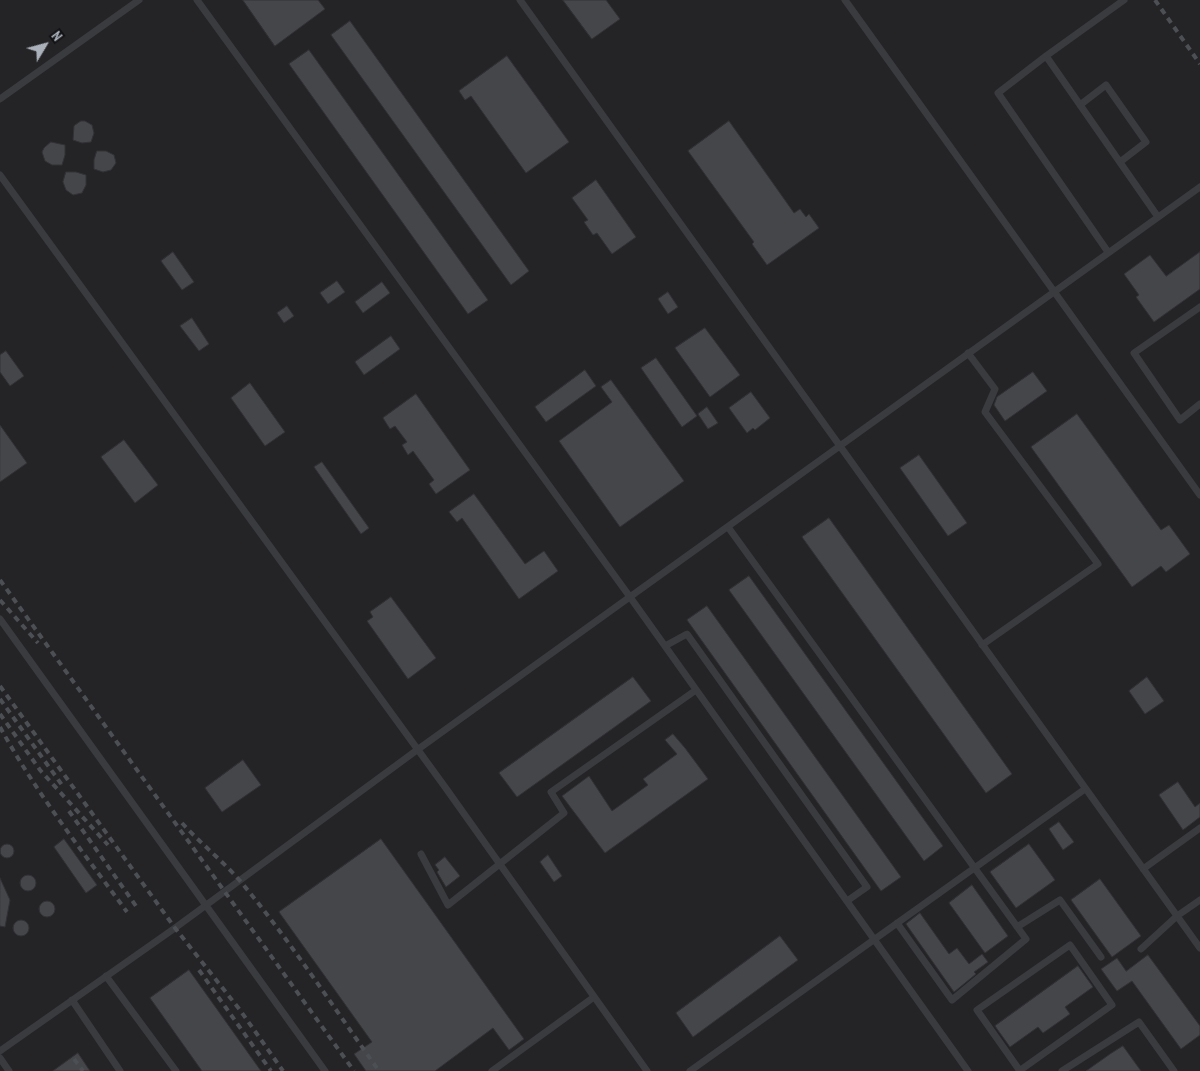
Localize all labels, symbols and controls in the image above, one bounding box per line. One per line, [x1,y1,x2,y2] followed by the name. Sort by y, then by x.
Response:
[20,20,70,70] north arrow
[48,28,66,44] text: N

